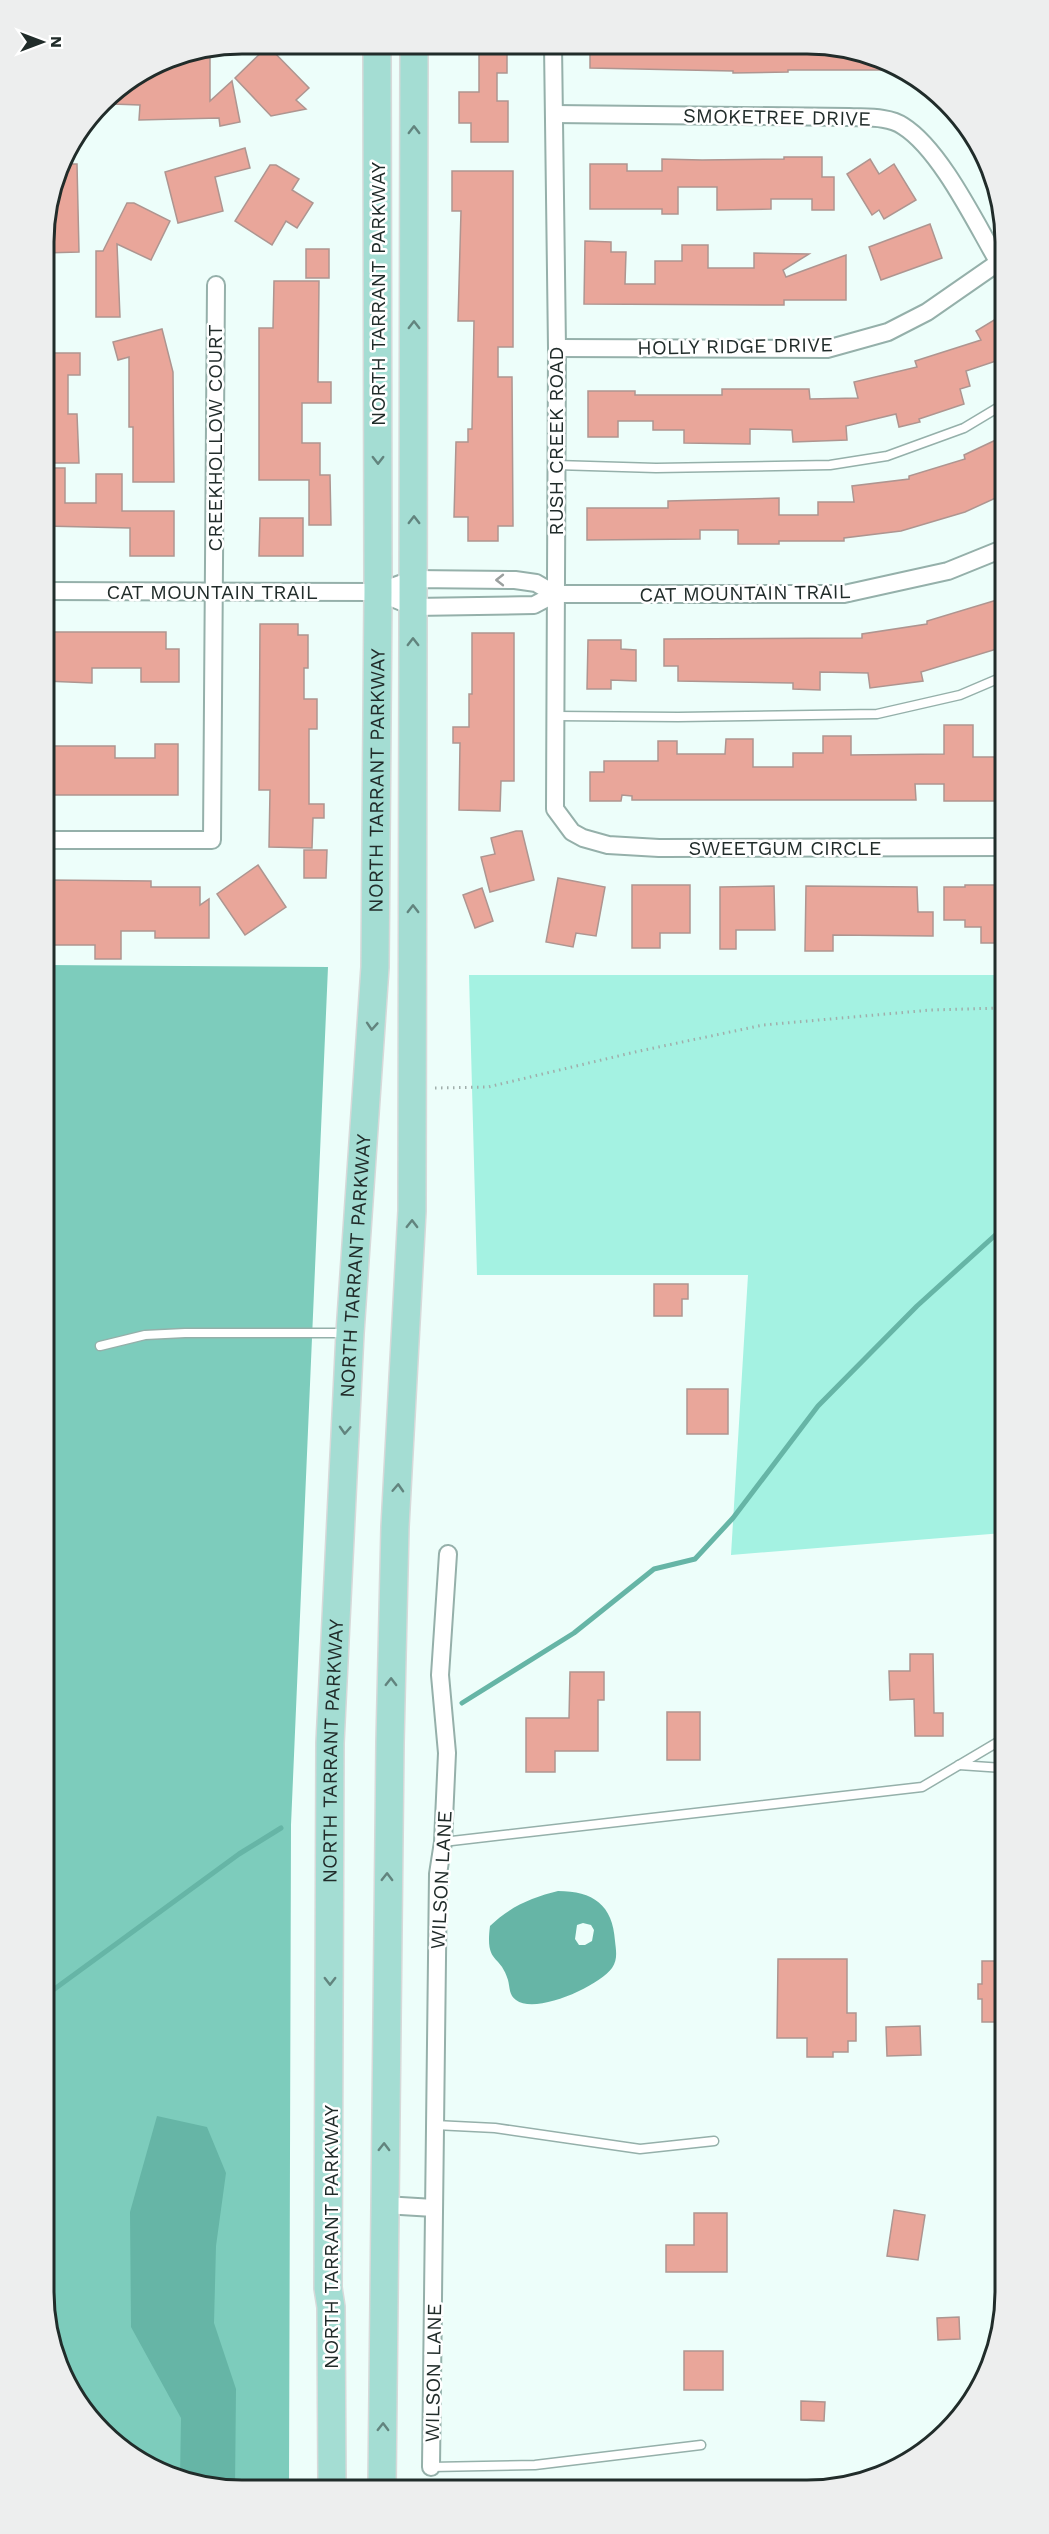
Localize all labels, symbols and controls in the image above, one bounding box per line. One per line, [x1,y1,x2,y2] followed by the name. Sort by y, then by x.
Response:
[12,12,72,72] north arrow
[47,36,66,48] text: N
[683,103,871,131] street label: SMOKETREE DRIVE
[408,126,420,135] one-way arrow
[366,161,390,426] street label: NORTH TARRANT PARKWAY
[408,321,420,330] one-way arrow
[203,325,227,551] street label: CREEKHOLLOW COURT
[637,332,833,360] street label: HOLLY RIDGE DRIVE
[544,346,568,536] street label: RUSH CREEK ROAD
[372,455,384,464] one-way arrow
[408,516,420,525] one-way arrow
[495,574,504,586] one-way arrow
[639,579,851,607] street label: CAT MOUNTAIN TRAIL
[106,580,318,604] street label: CAT MOUNTAIN TRAIL
[407,638,419,647] one-way arrow
[363,648,390,913] street label: NORTH TARRANT PARKWAY
[689,836,881,860] street label: SWEETGUM CIRCLE
[407,904,419,913] one-way arrow
[365,1021,378,1030] one-way arrow
[335,1132,376,1399] street label: NORTH TARRANT PARKWAY
[405,1220,418,1229] one-way arrow
[339,1425,352,1434] one-way arrow
[391,1483,404,1492] one-way arrow
[317,1618,348,1884] street label: NORTH TARRANT PARKWAY
[385,1678,398,1687] one-way arrow
[425,1810,457,1950] street label: WILSON LANE
[381,1873,394,1882] one-way arrow
[324,1977,336,1986] one-way arrow
[319,2104,343,2369] street label: NORTH TARRANT PARKWAY
[378,2142,391,2151] one-way arrow
[420,2303,446,2443] street label: WILSON LANE
[376,2423,389,2432] one-way arrow

